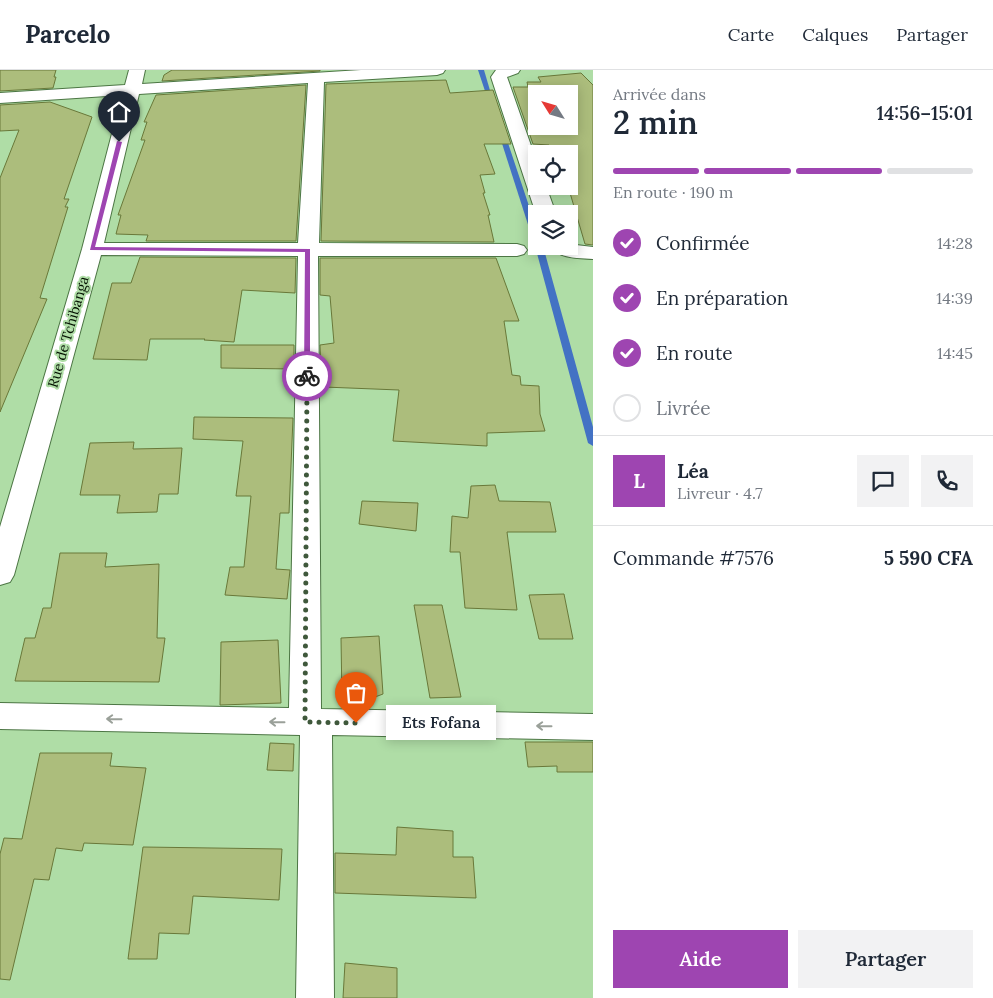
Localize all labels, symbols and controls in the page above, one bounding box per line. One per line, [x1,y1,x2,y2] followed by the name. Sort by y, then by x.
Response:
[25,19,110,50] text: Parcelo
[728,23,774,46] text: Carte
[802,23,868,46] text: Calques
[896,23,968,46] text: Partager
[613,84,706,104] text: Arrivée dans
[528,85,578,135] north arrow
[528,85,578,255] map controls
[98,91,140,142] pin
[105,98,133,126] icon: home
[877,101,973,125] text: 14:56–15:01
[613,102,698,143] text: 2 min
[528,145,578,195] button: locate
[613,182,733,202] text: En route · 190 m
[528,205,578,255] button: layers
[613,229,641,257] icon: check
[656,231,749,255] text: Confirmée
[937,233,973,253] text: 14:28
[44,274,92,390] street label: Rue de Tchibanga
[613,284,641,312] icon: check
[656,286,788,310] text: En préparation
[936,288,973,308] text: 14:39
[613,339,641,367] icon: check
[656,341,733,365] text: En route
[937,343,973,363] text: 14:45
[282,351,332,401] courier
[293,362,321,390] icon: bike
[656,396,711,420] text: Livrée
[857,455,909,507] button: chat
[921,455,973,507] button: phone
[677,459,709,483] text: Léa
[633,469,645,493] text: L
[677,483,763,503] text: Livreur · 4.7
[613,546,774,570] text: Commande #7576
[884,546,973,570] text: 5 590 CFA
[335,672,377,723] pin
[342,679,370,707] icon: bag
[386,706,496,740] callout: Ets Fofana
[402,712,480,732] text: Ets Fofana
[107,714,123,723] one-way arrow
[269,717,286,727] one-way arrow
[537,721,553,731] one-way arrow
[613,930,788,988] button: Aide
[798,930,973,988] button: Partager

